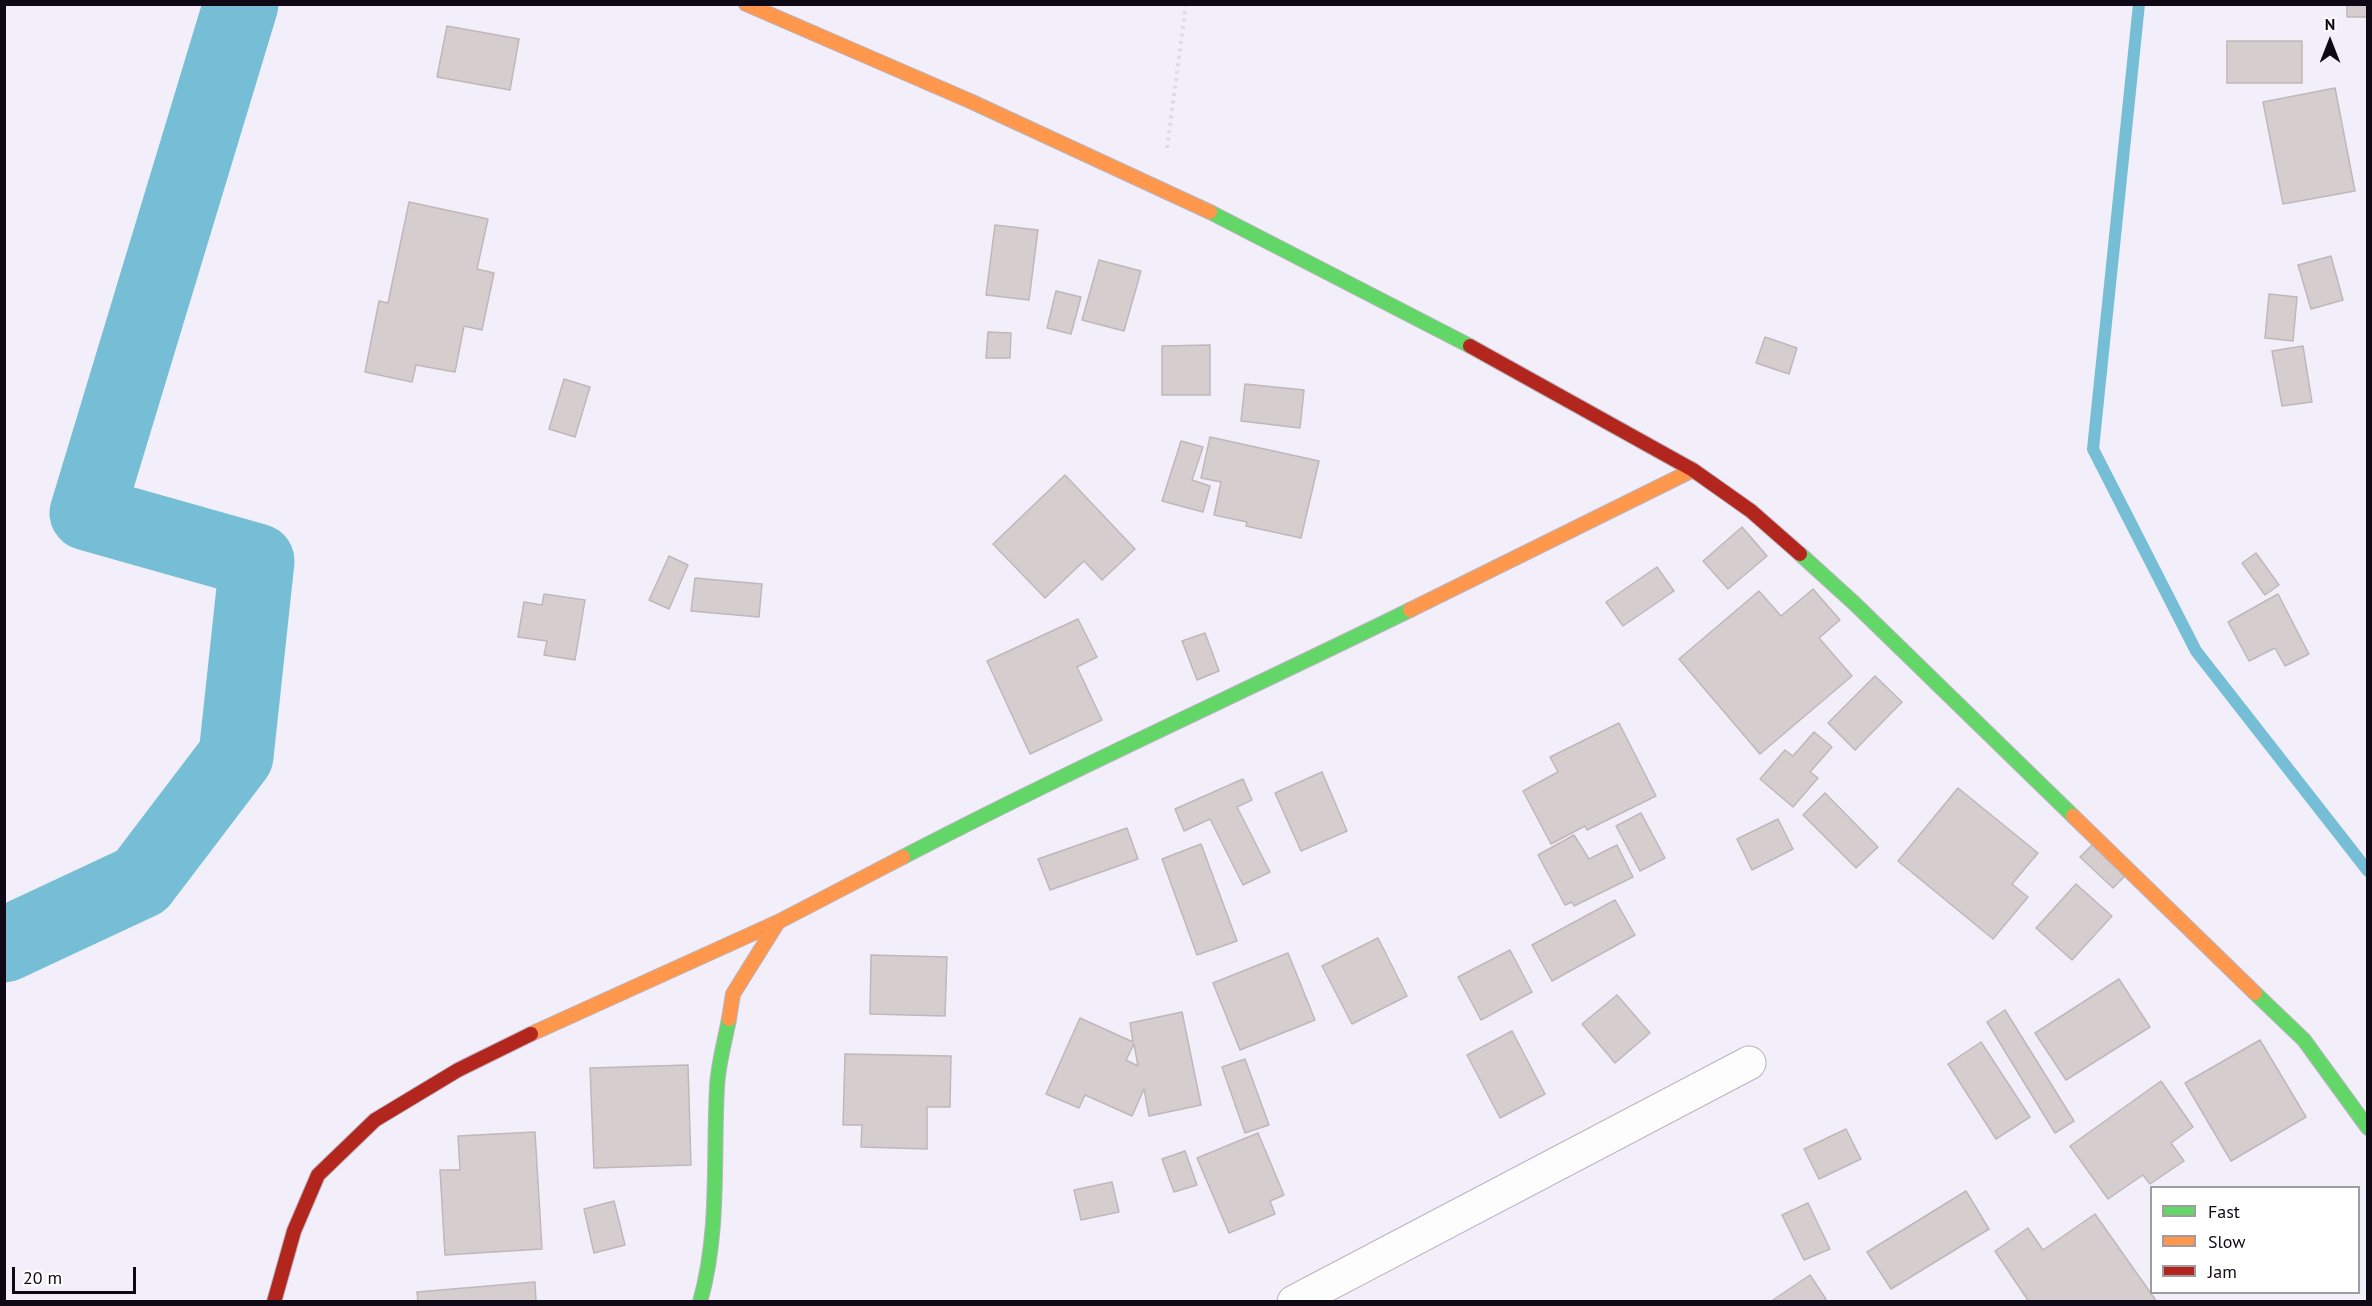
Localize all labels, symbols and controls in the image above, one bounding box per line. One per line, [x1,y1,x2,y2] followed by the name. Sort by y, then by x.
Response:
[2300,12,2360,72] north arrow
[2325,14,2335,34] text: N
[2150,1186,2360,1294] legend
[2208,1200,2240,1223] text: Fast
[2208,1230,2246,1253] text: Slow
[15,1255,140,1293] scale bar
[2208,1260,2237,1283] text: Jam
[23,1266,62,1289] text: 20 m

